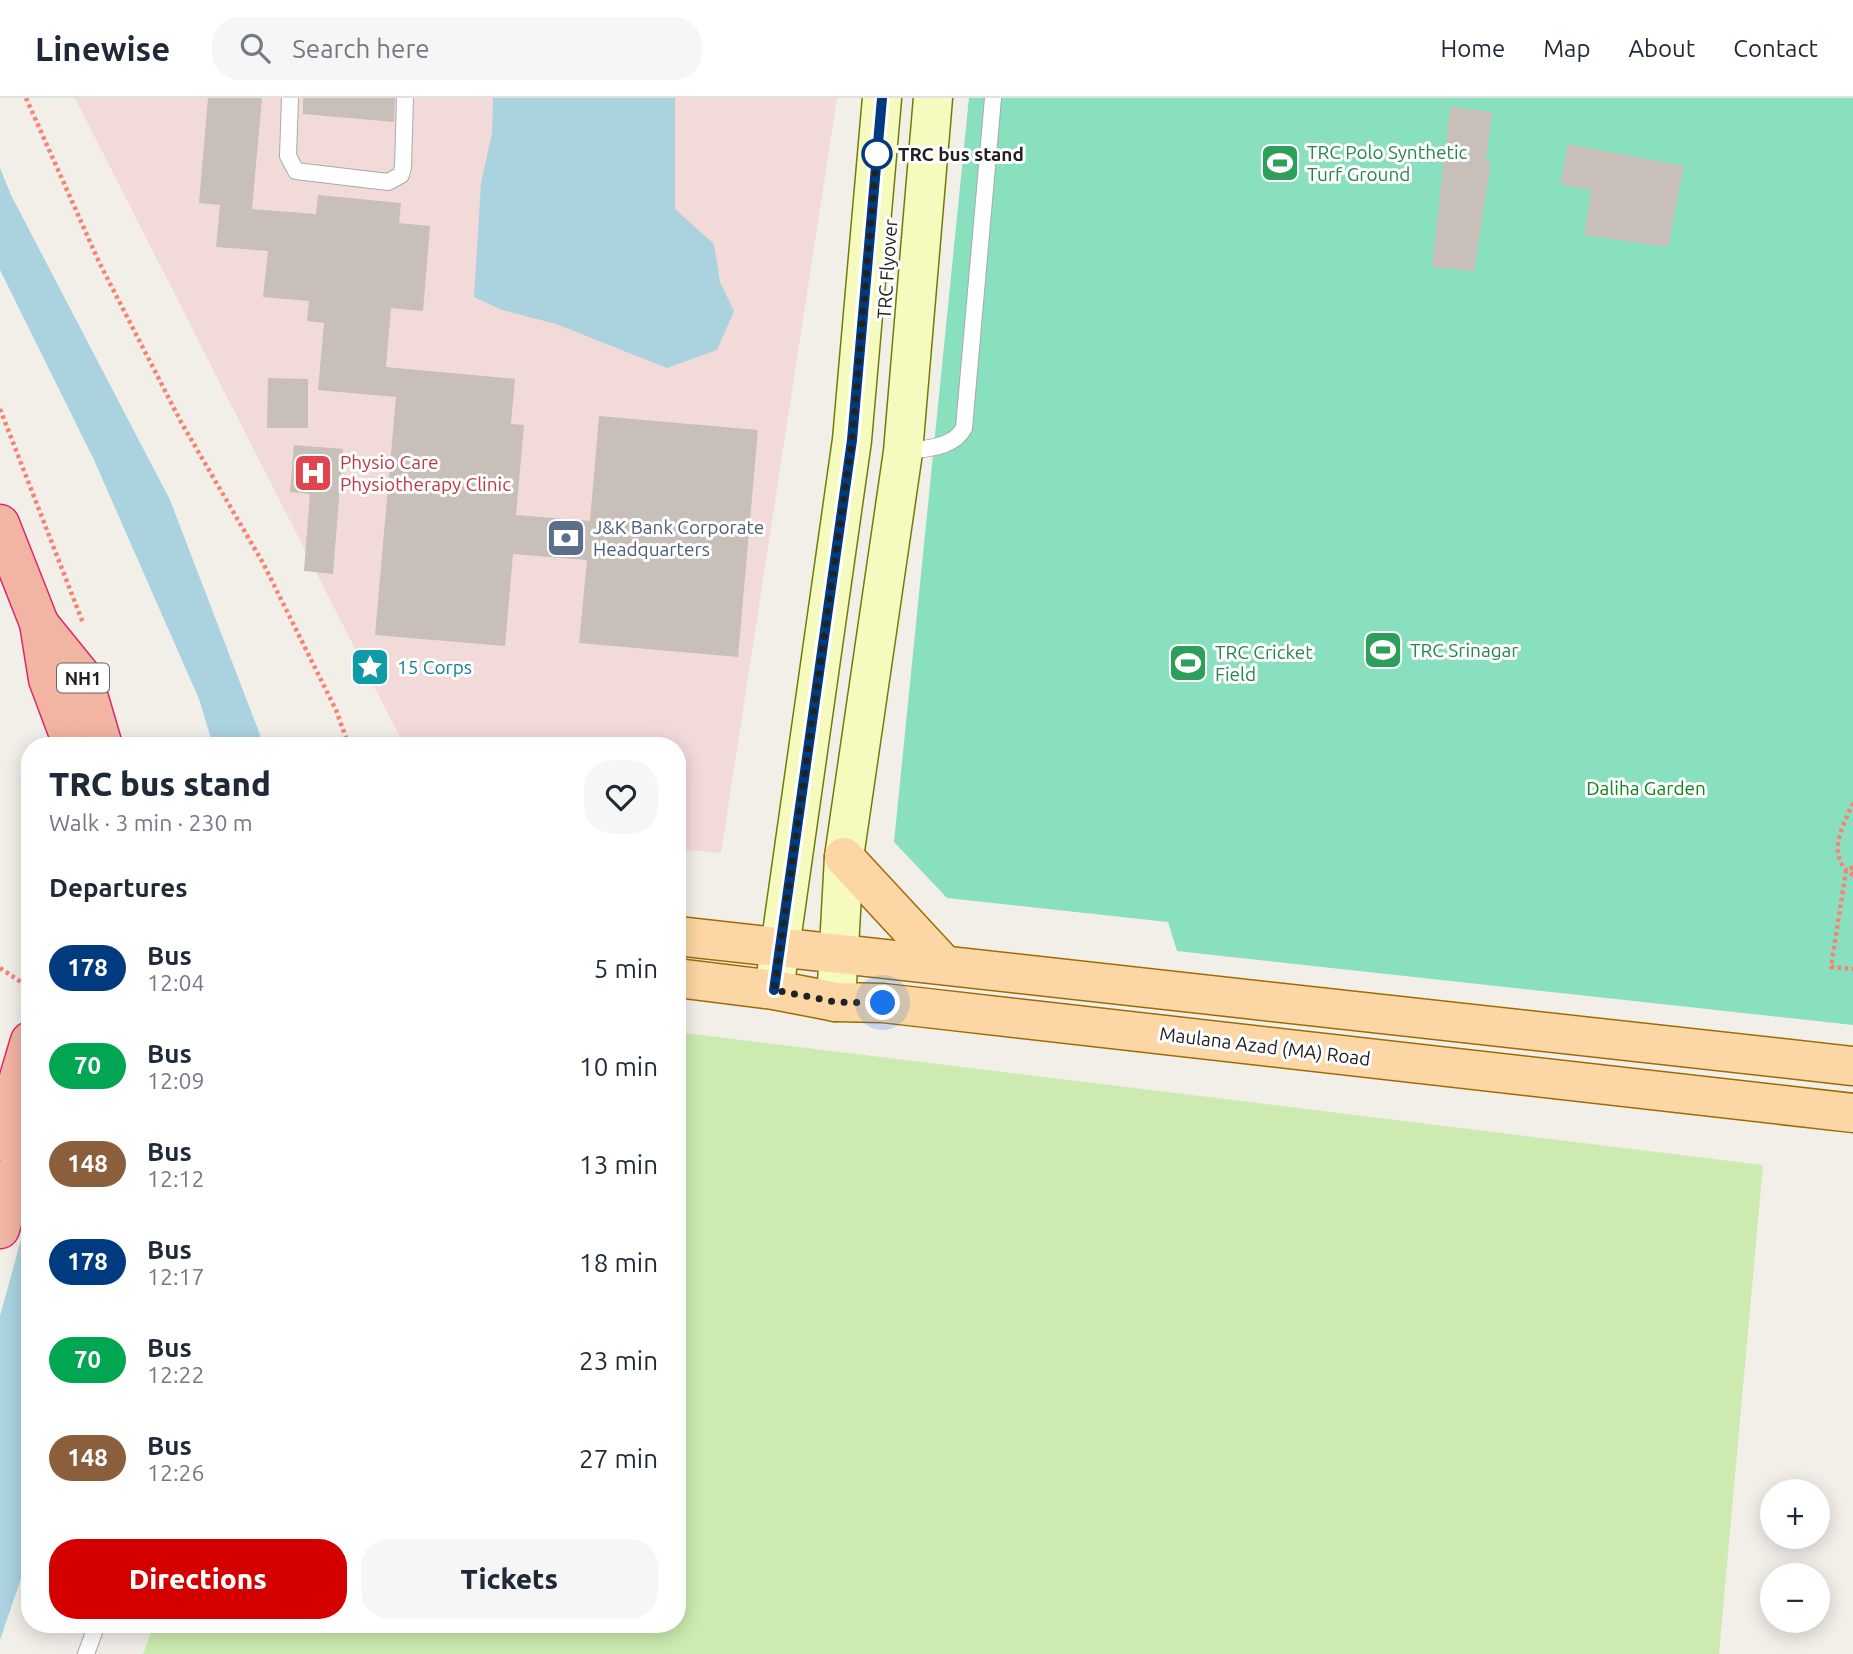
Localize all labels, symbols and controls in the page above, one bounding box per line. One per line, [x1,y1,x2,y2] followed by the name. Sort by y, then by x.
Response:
[212,17,702,80] search box
[236,29,274,67] icon: search
[35,30,170,67] text: Linewise
[292,34,430,63] text: Search here
[1440,35,1505,62] text: Home
[1543,35,1590,62] text: Map
[1628,35,1695,62] text: About
[1733,35,1818,62] text: Contact
[862,139,892,169] marker: TRC bus stand
[1307,141,1468,185] place label: TRC Polo Synthetic Turf Ground
[1259,142,1301,184] sports icon: TRC Polo Synthetic Turf Ground
[898,143,1024,165] place label: TRC bus stand
[873,218,901,320] street label: TRC Flyover
[340,451,511,495] place label: Physio Care Physiotherapy Clinic
[292,452,334,494] hospital icon: Physio Care Physiotherapy Clinic
[593,516,764,560] place label: J&K Bank Corporate Headquarters
[545,517,587,559] bank icon: J&K Bank Corporate Headquarters
[1362,629,1404,671] sports icon: TRC Srinagar
[1410,639,1519,661] place label: TRC Srinagar
[1215,641,1313,685] place label: TRC Cricket Field
[1167,642,1209,684] sports icon: TRC Cricket Field
[349,646,391,688] place icon: 15 Corps
[397,656,472,678] place label: 15 Corps
[57,664,109,692] road number: NH1
[584,760,658,834] button: heart
[49,765,271,802] text: TRC bus stand
[1586,777,1706,799] park label: Daliha Garden
[49,810,253,835] text: Walk · 3 min · 230 m
[49,873,187,902] text: Departures
[147,941,192,970] text: Bus
[67,954,108,981] text: 178
[594,954,658,983] text: 5 min
[147,970,205,995] text: 12:04
[865,985,900,1020] your location
[1158,1022,1372,1070] street label: Maulana Azad (MA) Road
[147,1039,192,1068] text: Bus
[74,1052,101,1079] text: 70
[579,1052,658,1081] text: 10 min
[147,1068,205,1093] text: 12:09
[147,1137,192,1166] text: Bus
[67,1150,108,1177] text: 148
[579,1150,658,1179] text: 13 min
[147,1166,205,1191] text: 12:12
[147,1235,192,1264] text: Bus
[67,1248,108,1275] text: 178
[579,1248,658,1277] text: 18 min
[147,1264,205,1289] text: 12:17
[147,1333,192,1362] text: Bus
[74,1346,101,1373] text: 70
[579,1346,658,1375] text: 23 min
[147,1362,205,1387] text: 12:22
[147,1431,192,1460] text: Bus
[67,1444,108,1471] text: 148
[579,1444,658,1473] text: 27 min
[147,1460,205,1485] text: 12:26
[1760,1479,1830,1633] map controls
[1760,1479,1830,1549] button: +
[49,1539,347,1619] button: Directions
[361,1539,658,1619] button: Tickets
[1760,1563,1830,1633] button: −

